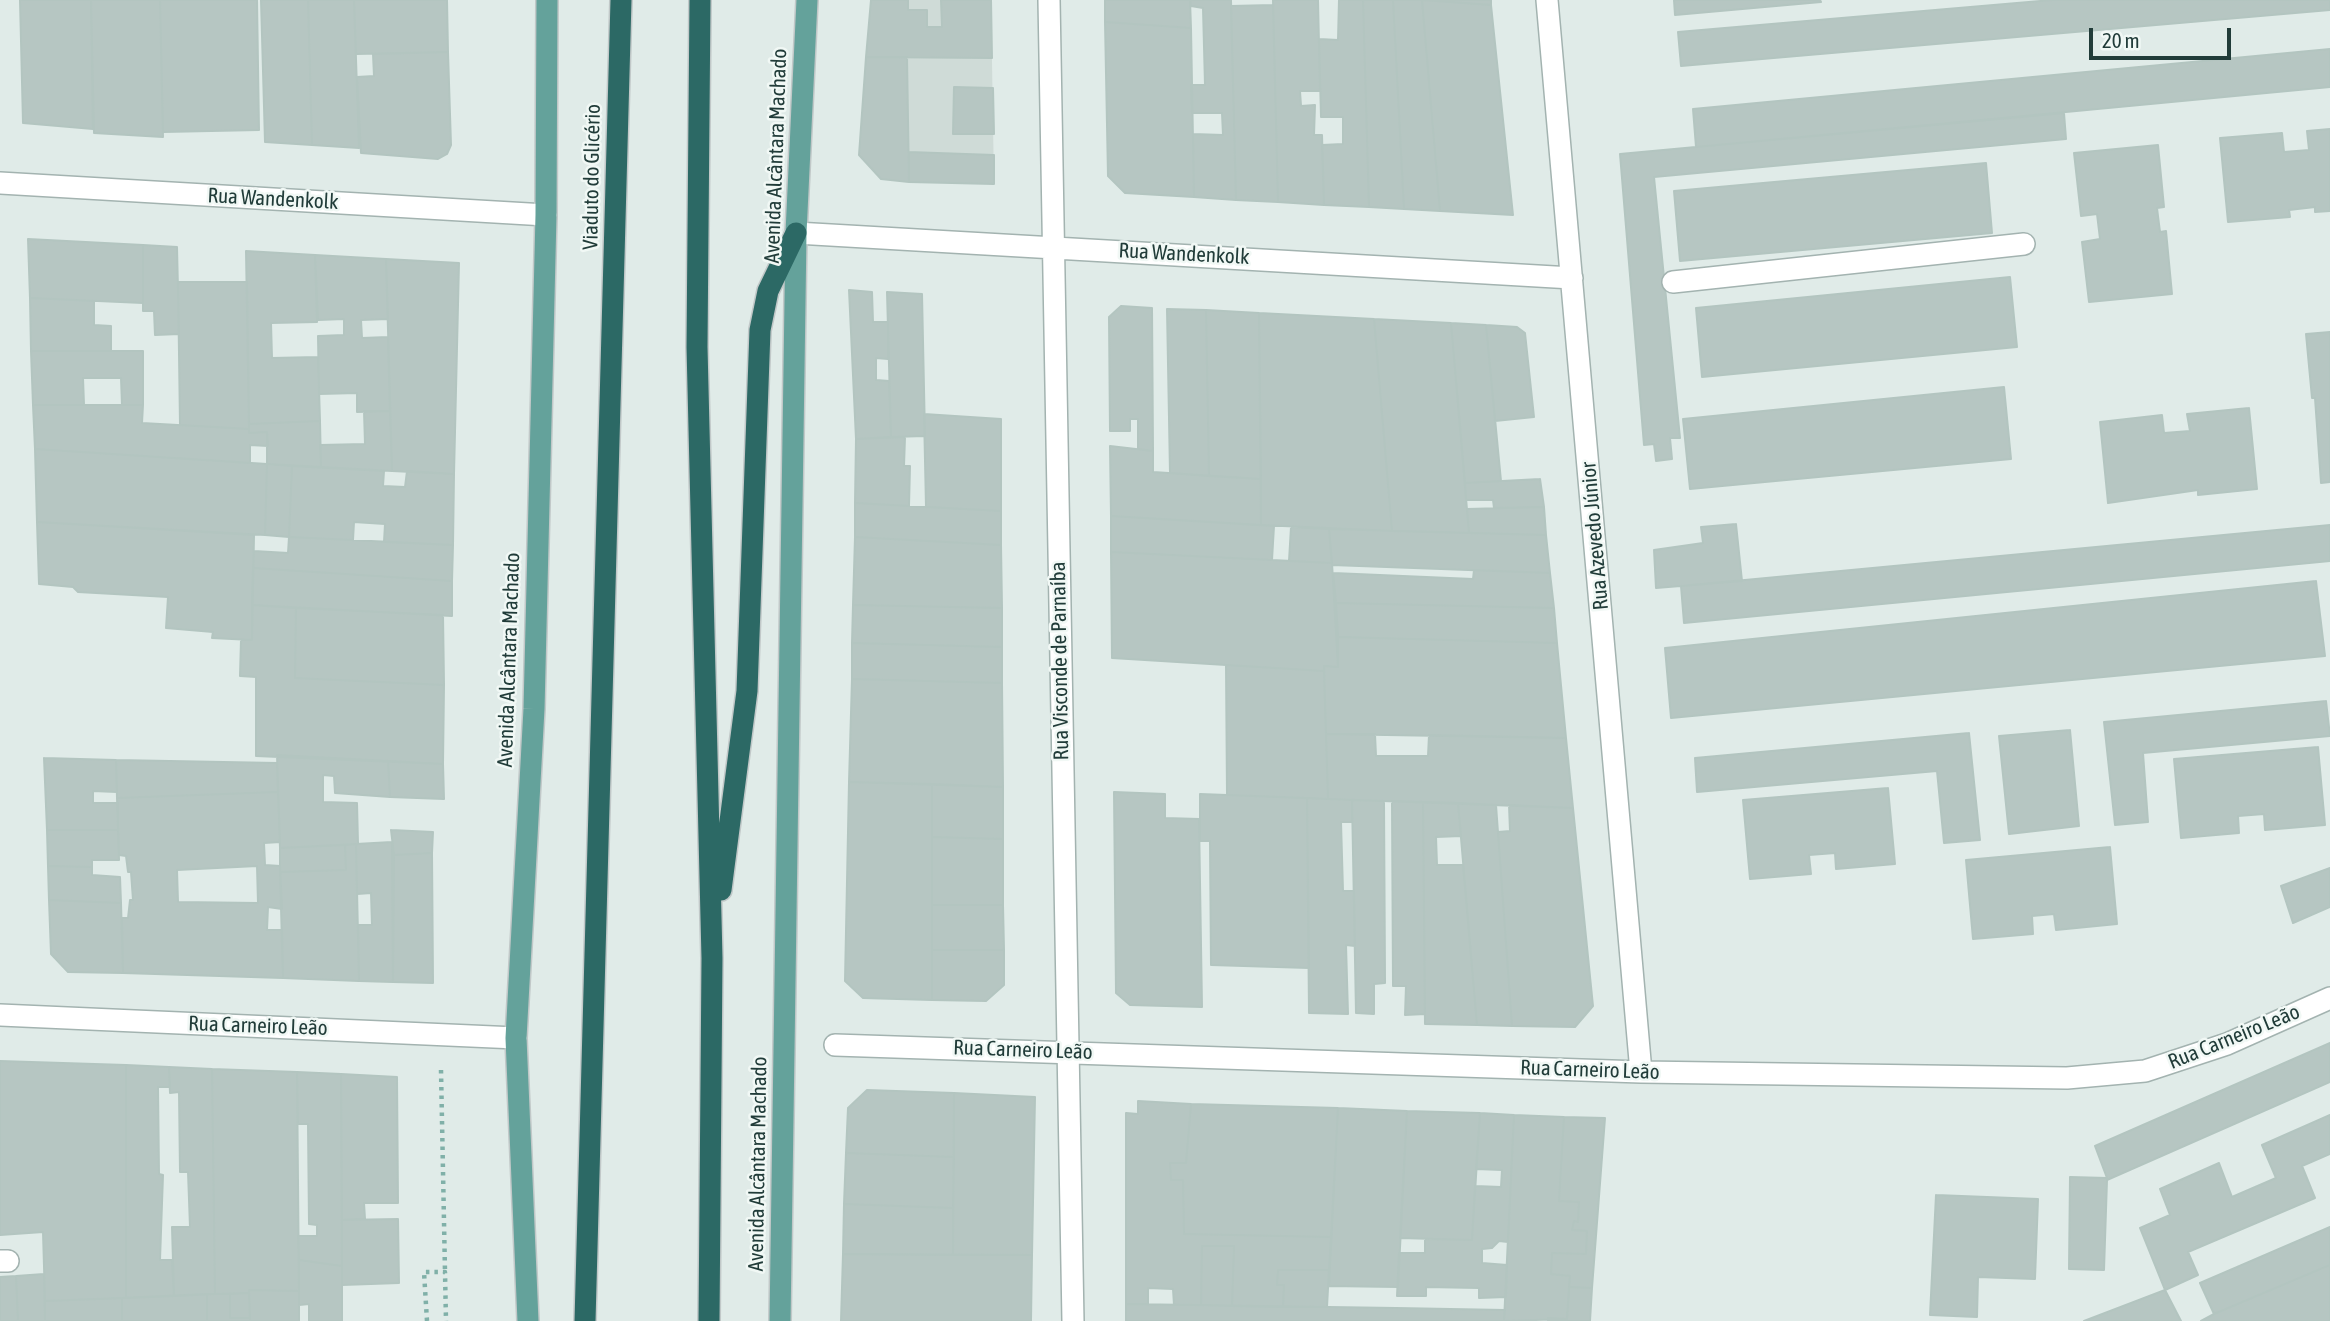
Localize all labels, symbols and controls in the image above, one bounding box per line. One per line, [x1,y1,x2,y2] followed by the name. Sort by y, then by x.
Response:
[2092,14,2234,58] scale bar
[2102,28,2140,52] text: 20 m
[760,48,792,264] street label: Avenida Alcântara Machado
[578,104,606,250] street label: Viaduto do Glicério
[207,183,339,215] street label: Rua Wandenkolk
[1118,238,1250,270] street label: Rua Wandenkolk
[1576,461,1614,611] street label: Rua Azevedo Júnior
[493,552,525,768] street label: Avenida Alcântara Machado
[1046,561,1074,761] street label: Rua Visconde de Parnaíba
[2165,999,2303,1075] street label: Rua Carneiro Leão
[188,1011,328,1041] street label: Rua Carneiro Leão
[953,1035,1093,1065] street label: Rua Carneiro Leão
[1520,1055,1660,1085] street label: Rua Carneiro Leão
[744,1056,772,1272] street label: Avenida Alcântara Machado

